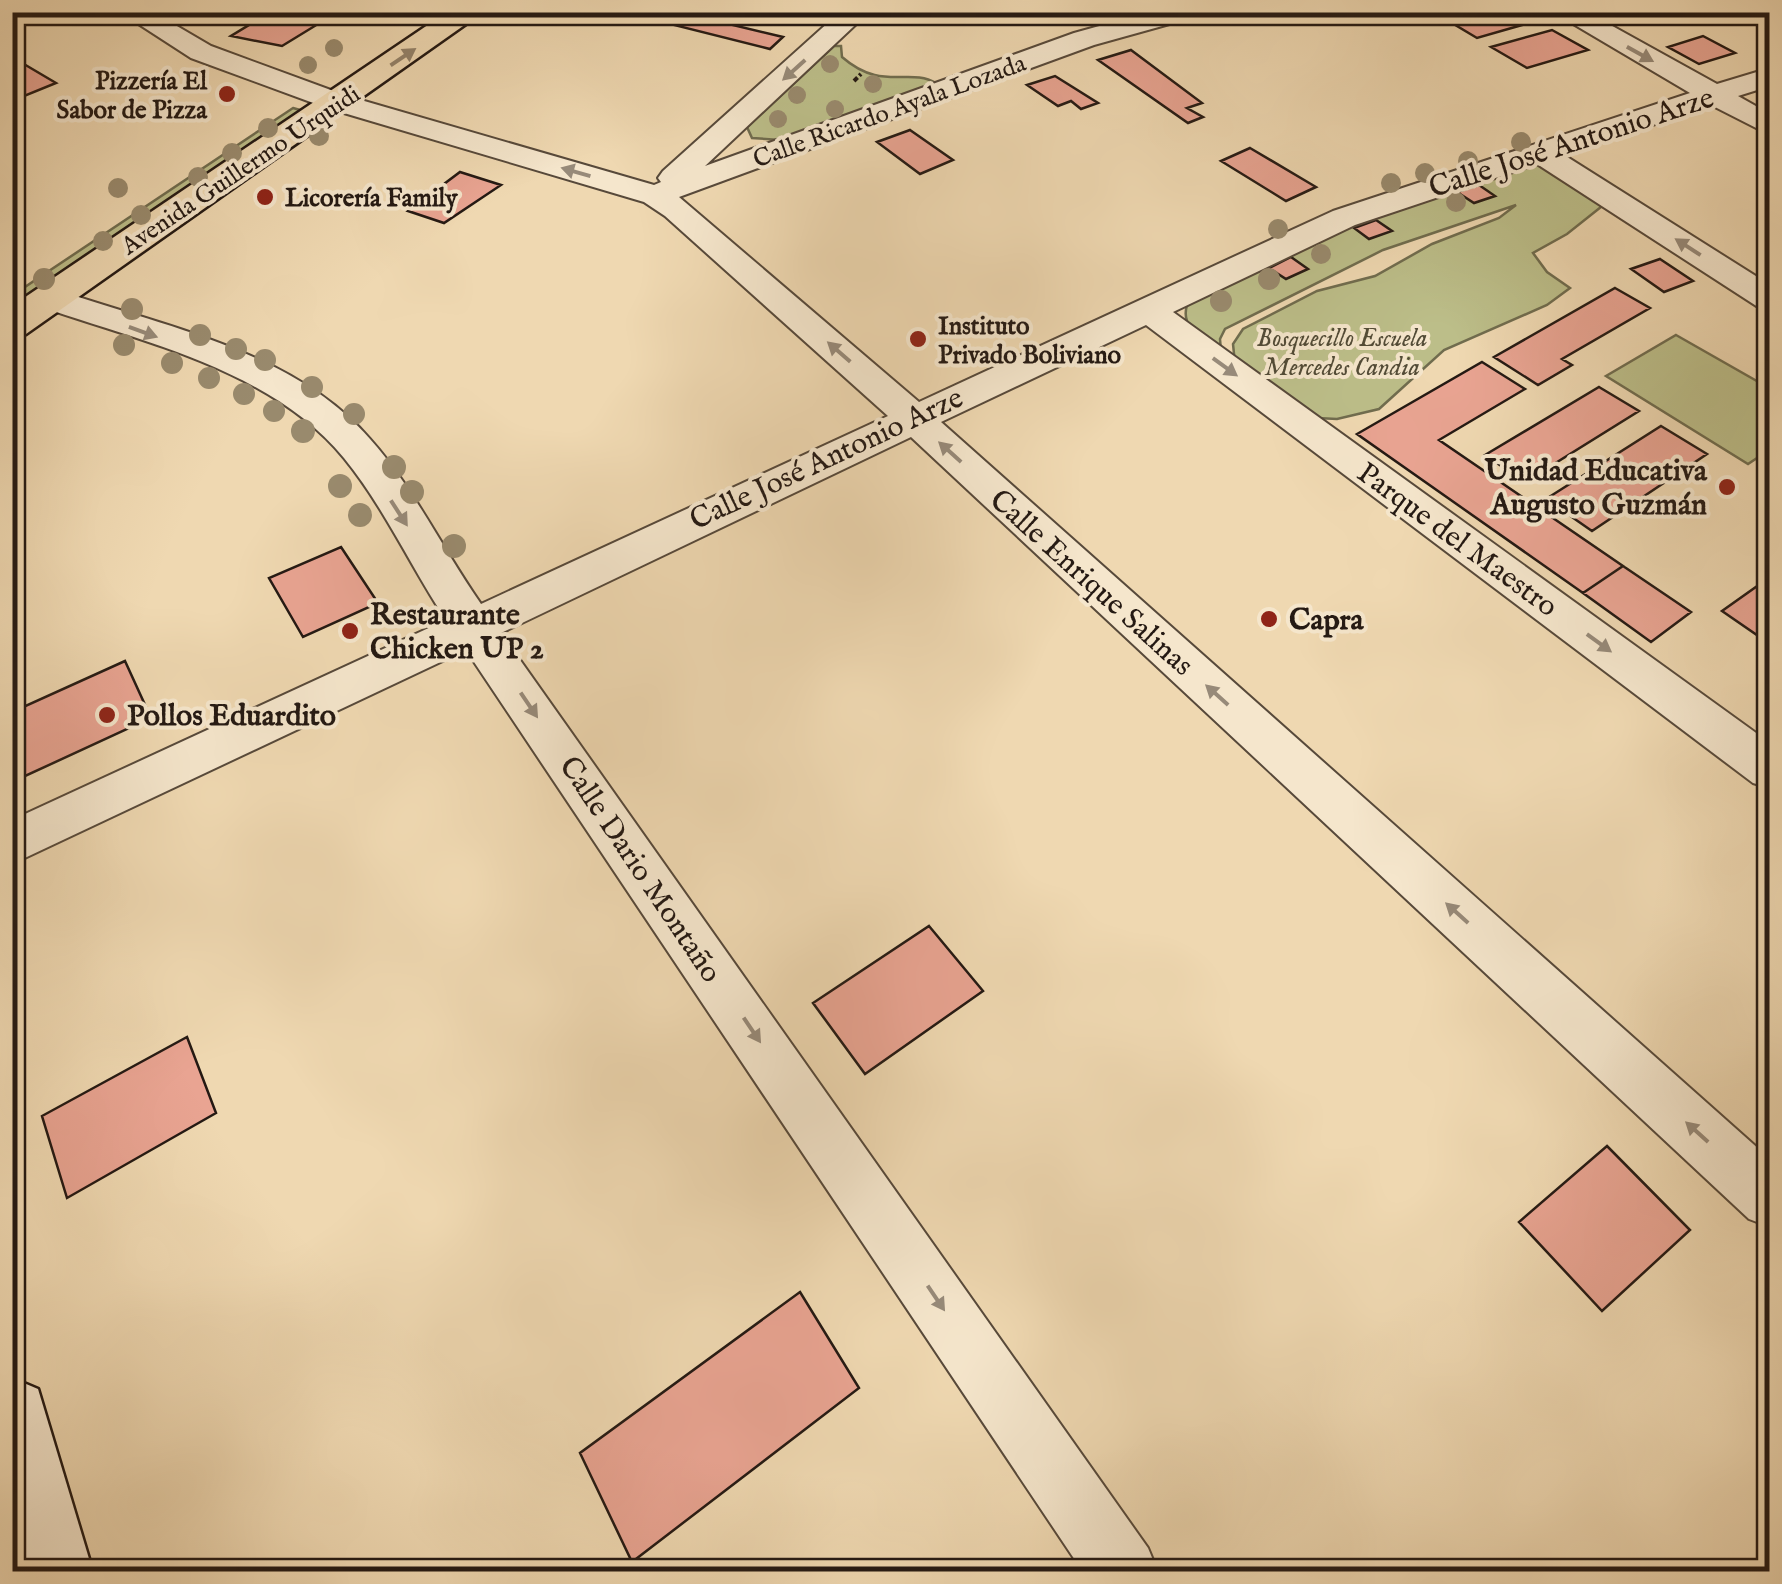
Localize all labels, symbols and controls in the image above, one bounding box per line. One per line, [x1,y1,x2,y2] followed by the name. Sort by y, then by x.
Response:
[1626,45,1655,62] one-way arrow
[749,48,1031,176] street label: Calle Ricardo Ayala Lozada
[389,49,416,67] one-way arrow
[782,58,807,80] one-way arrow
[57,66,208,127] place label: Pizzería El Sabor de Pizza
[115,79,367,263] street label: Avenida Guillermo Urquidi
[1424,80,1719,208] street label: Calle José Antonio Arze
[216,83,238,105] marker: Pizzería El Sabor de Pizza
[560,164,590,179] one-way arrow
[285,183,458,215] place label: Licorería Family
[254,186,276,208] marker: Licorería Family
[1674,239,1701,257] one-way arrow
[938,311,1121,372] place label: Instituto Privado Boliviano
[1257,323,1427,384] park label: Bosquecillo Escuela Mercedes Candia
[128,325,158,340] one-way arrow
[907,328,929,350] marker: Instituto Privado Boliviano
[827,342,852,364] one-way arrow
[1212,357,1238,376] one-way arrow
[684,380,970,540] street label: Calle José Antonio Arze
[938,442,963,464] one-way arrow
[1484,453,1708,525] place label: Unidad Educativa Augusto Guzmán
[1349,455,1565,626] street label: Parque del Maestro
[1716,476,1738,498] marker: Unidad Educativa Augusto Guzmán
[981,482,1201,685] street label: Calle Enrique Salinas
[389,500,407,527] one-way arrow
[370,597,544,669] place label: Restaurante Chicken UP 2
[1289,602,1365,640] place label: Capra
[1258,608,1280,630] marker: Capra
[339,620,361,642] marker: Restaurante Chicken UP 2
[1586,633,1612,653] one-way arrow
[1205,683,1229,706] one-way arrow
[519,691,538,718] one-way arrow
[127,698,336,736] place label: Pollos Eduardito
[96,704,118,726] marker: Pollos Eduardito
[550,750,729,991] street label: Calle Dario Montaño
[1445,903,1470,925] one-way arrow
[742,1017,761,1044] one-way arrow
[1685,1121,1709,1144] one-way arrow
[926,1285,945,1312] one-way arrow

